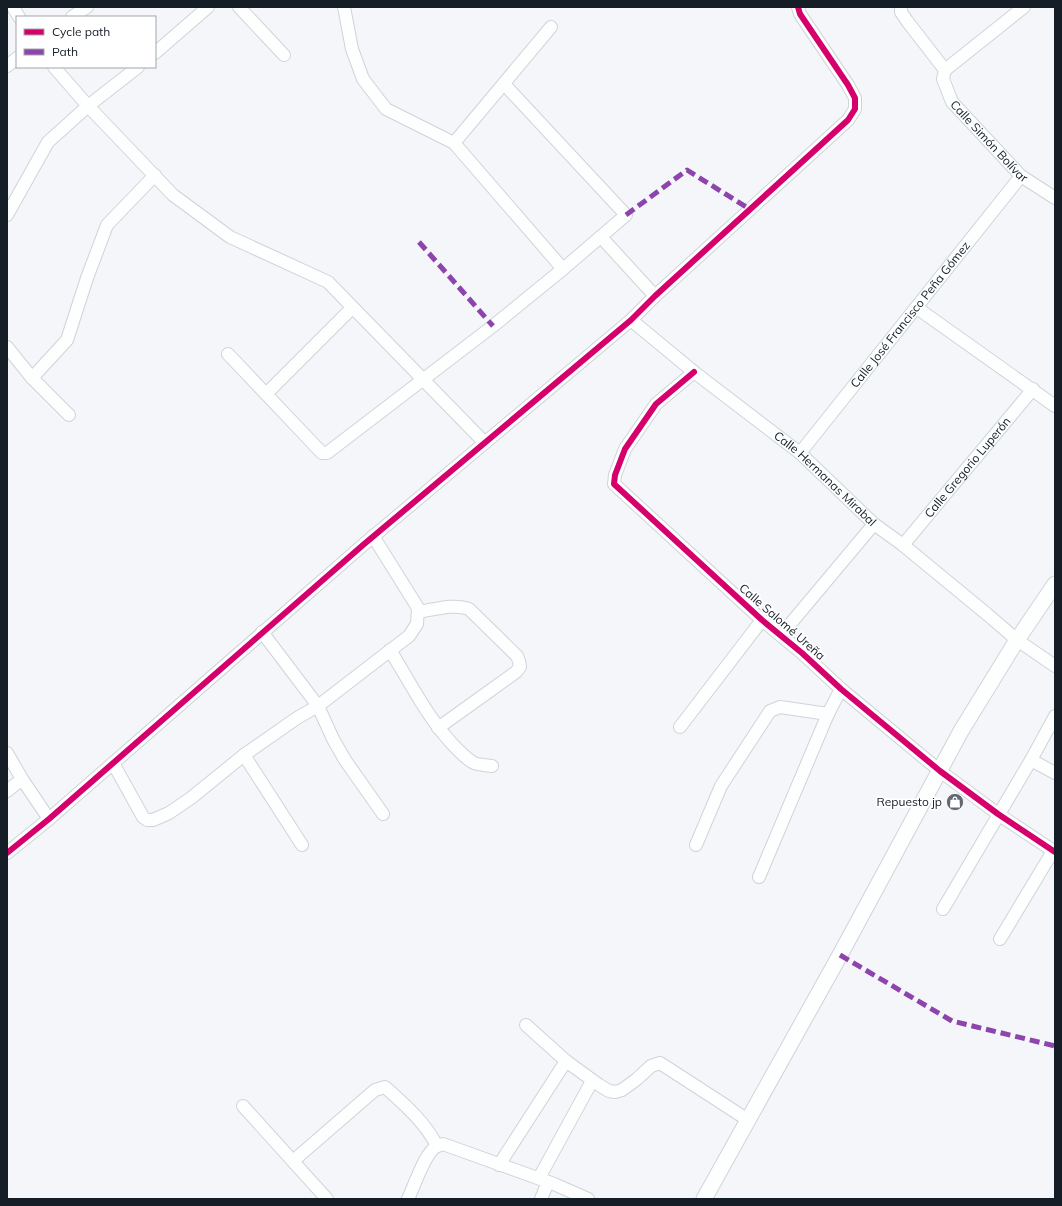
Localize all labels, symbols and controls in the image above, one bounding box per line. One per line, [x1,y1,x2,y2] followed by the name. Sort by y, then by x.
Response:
[16,16,156,68] legend
[52,24,110,39] text: Cycle path
[52,44,78,59] text: Path
[947,97,1031,186] street label: Calle Simón Bolívar
[847,238,973,391] street label: Calle José Francisco Peña Gómez
[921,414,1014,521] street label: Calle Gregorio Luperón
[771,428,880,529] street label: Calle Hermanas Mirabal
[736,580,828,663] street label: Calle Salomé Ureña
[945,792,965,812] shop icon: Repuesto jp
[877,794,942,809] place label: Repuesto jp

